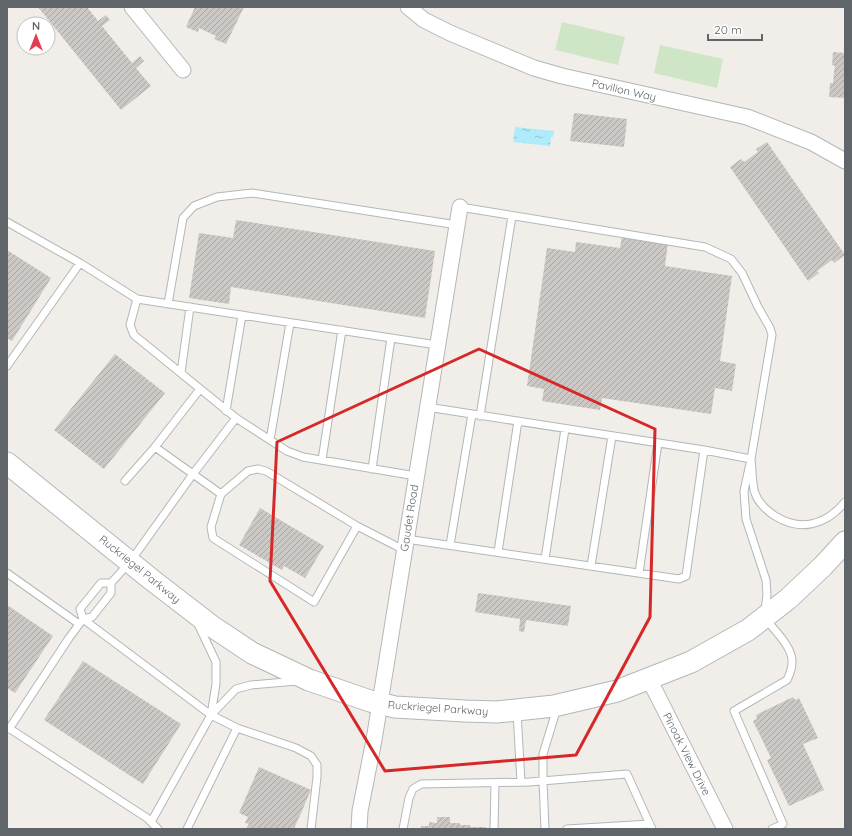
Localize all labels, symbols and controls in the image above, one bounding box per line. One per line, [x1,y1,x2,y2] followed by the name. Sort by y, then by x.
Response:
[16,16,56,56] north arrow
[708,16,762,42] scale bar
[32,19,40,33] text: N
[714,22,742,37] text: 20 m
[590,76,658,104] street label: Pavilion Way
[397,484,421,552] street label: Gaudet Road
[96,532,184,606] street label: Ruckriegel Parkway
[387,698,489,718] street label: Ruckriegel Parkway
[660,710,714,798] street label: Pinoak View Drive

